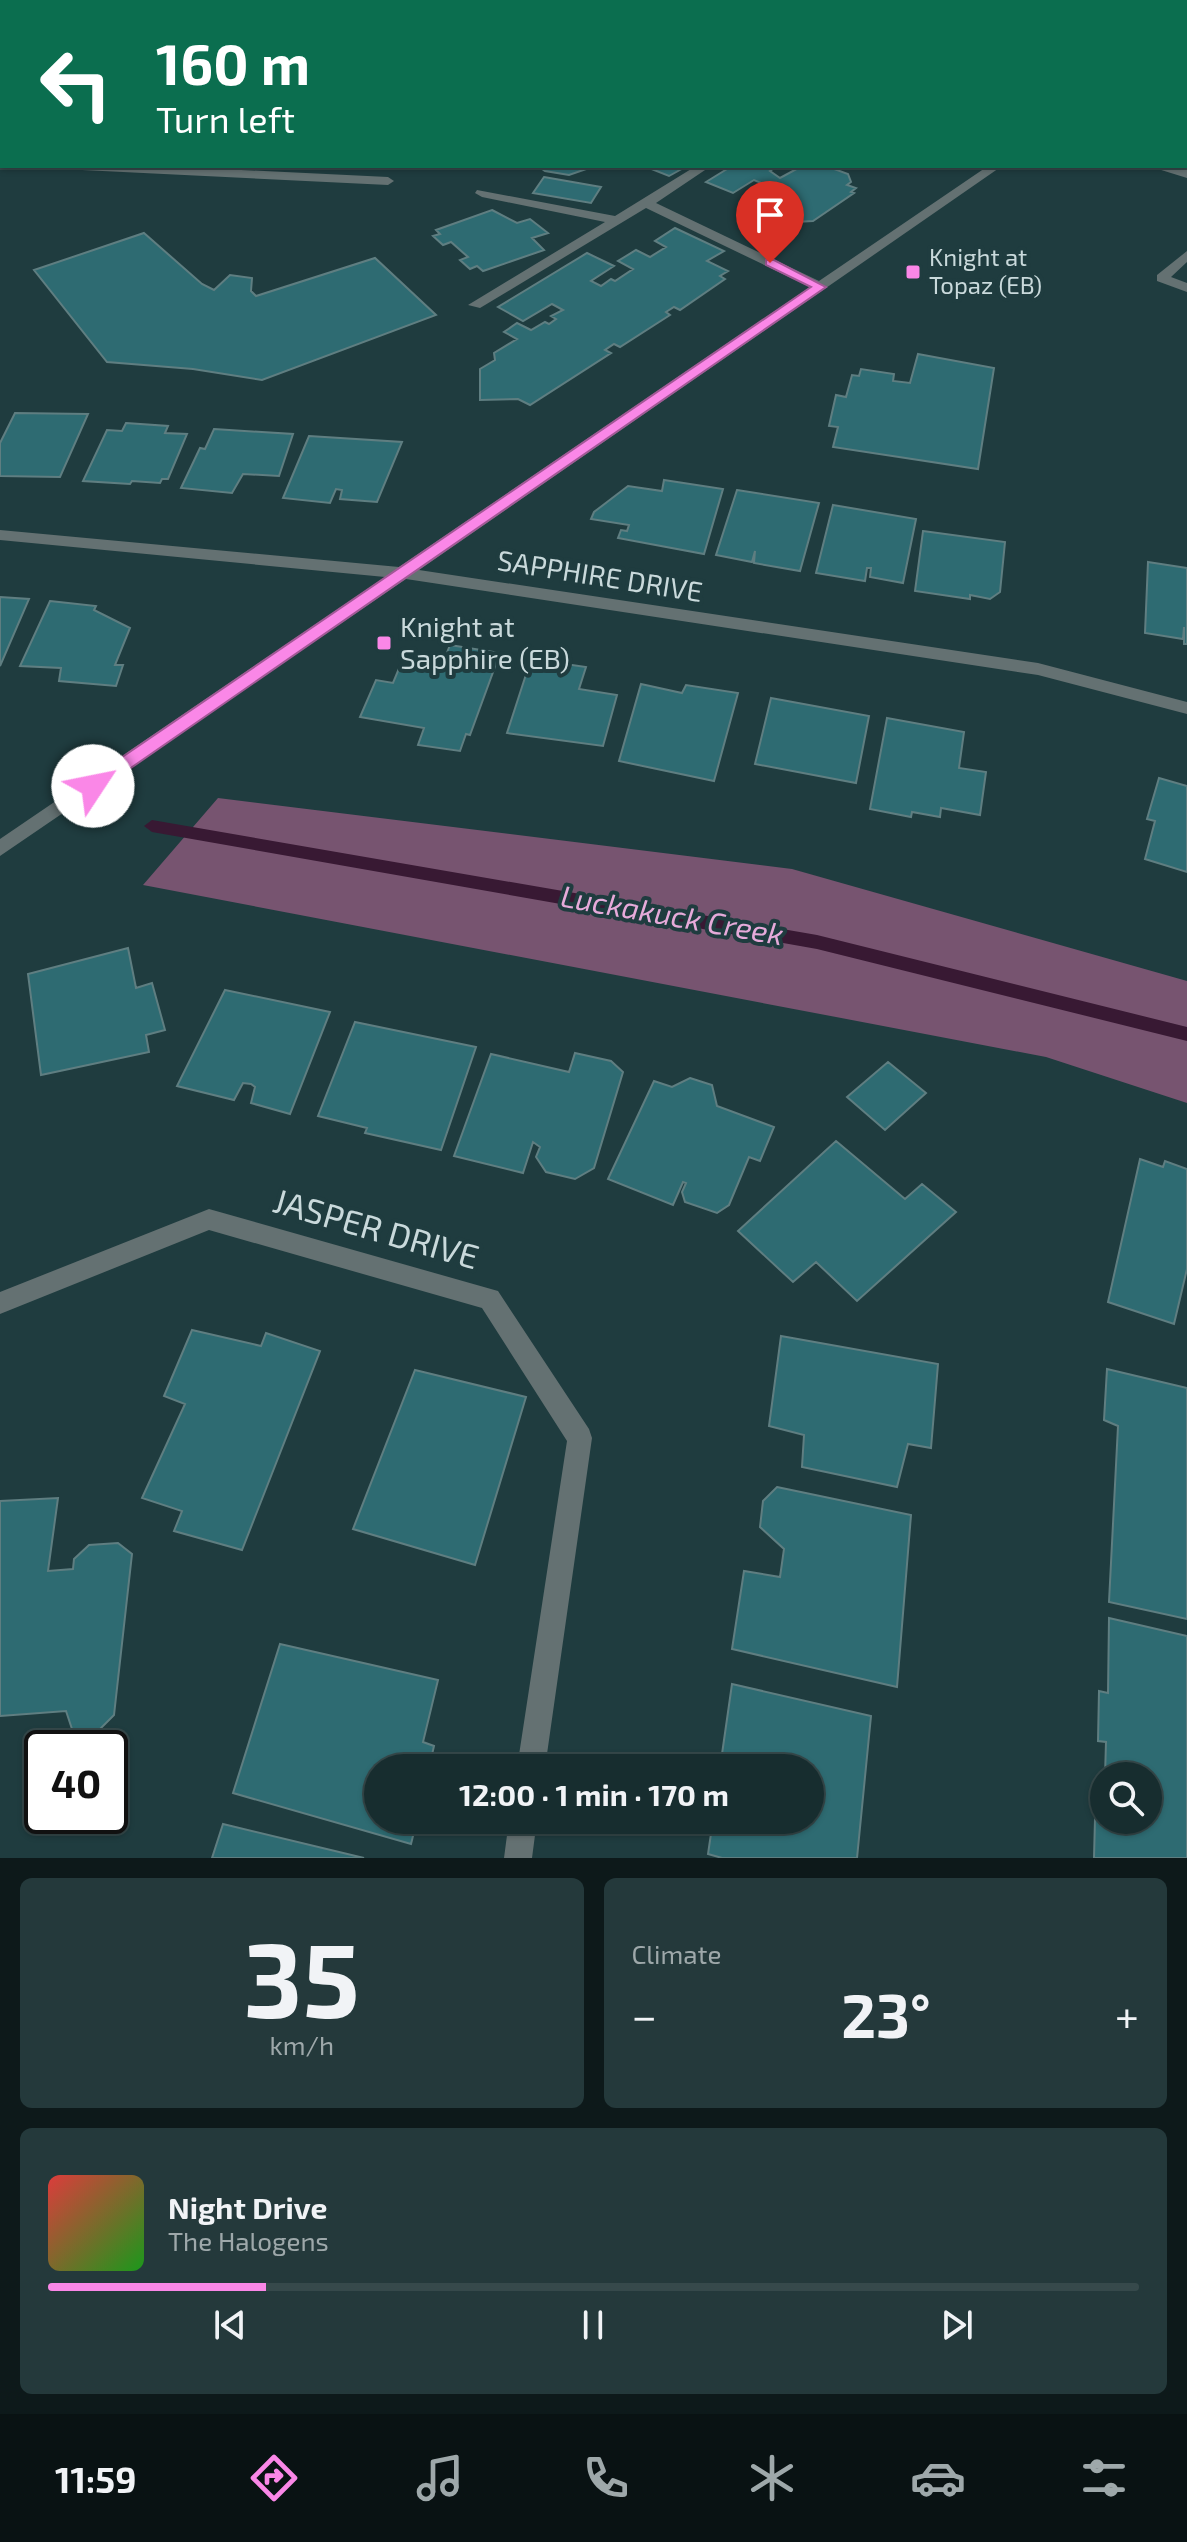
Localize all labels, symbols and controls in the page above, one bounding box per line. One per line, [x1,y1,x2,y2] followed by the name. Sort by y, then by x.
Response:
[156,29,310,96] text: 160 m
[24,32,128,136] icon: left
[156,97,295,140] text: Turn left
[736,181,804,263] pin
[748,193,792,237] icon: arrive
[929,242,1042,299] place label: Knight at Topaz (EB)
[904,263,922,281] marker: Knight at Topaz (EB)
[495,542,705,608] street label: SAPPHIRE DRIVE
[400,609,570,675] place label: Knight at Sapphire (EB)
[375,634,393,652] marker: Knight at Sapphire (EB)
[51,744,135,828] position arrow
[558,877,786,951] water label: Luckakuck Creek
[269,1179,484,1276] street label: JASPER DRIVE
[24,1730,128,1834] speed limit sign: 40
[1090,1762,1162,1834] map controls
[1090,1762,1162,1834] button: search
[459,1776,729,1812] text: 12:00 · 1 min · 170 m
[244,1914,360,2039] text: 35
[632,1938,721,1969] text: Climate
[841,1978,931,2050] text: 23°
[632,1988,657,2041] text: −
[1115,1988,1139,2041] text: +
[269,2029,334,2060] text: km/h
[168,2189,327,2225] text: Night Drive
[168,2225,329,2256] text: The Halogens
[208,2303,252,2347] icon: previous
[571,2303,615,2347] icon: pause
[935,2303,979,2347] icon: next
[246,2450,302,2506] icon: directions
[412,2450,468,2506] icon: music
[578,2450,634,2506] icon: phone
[744,2450,800,2506] icon: climate
[910,2450,966,2506] icon: car
[1076,2450,1132,2506] icon: filters
[55,2457,136,2500] text: 11:59

